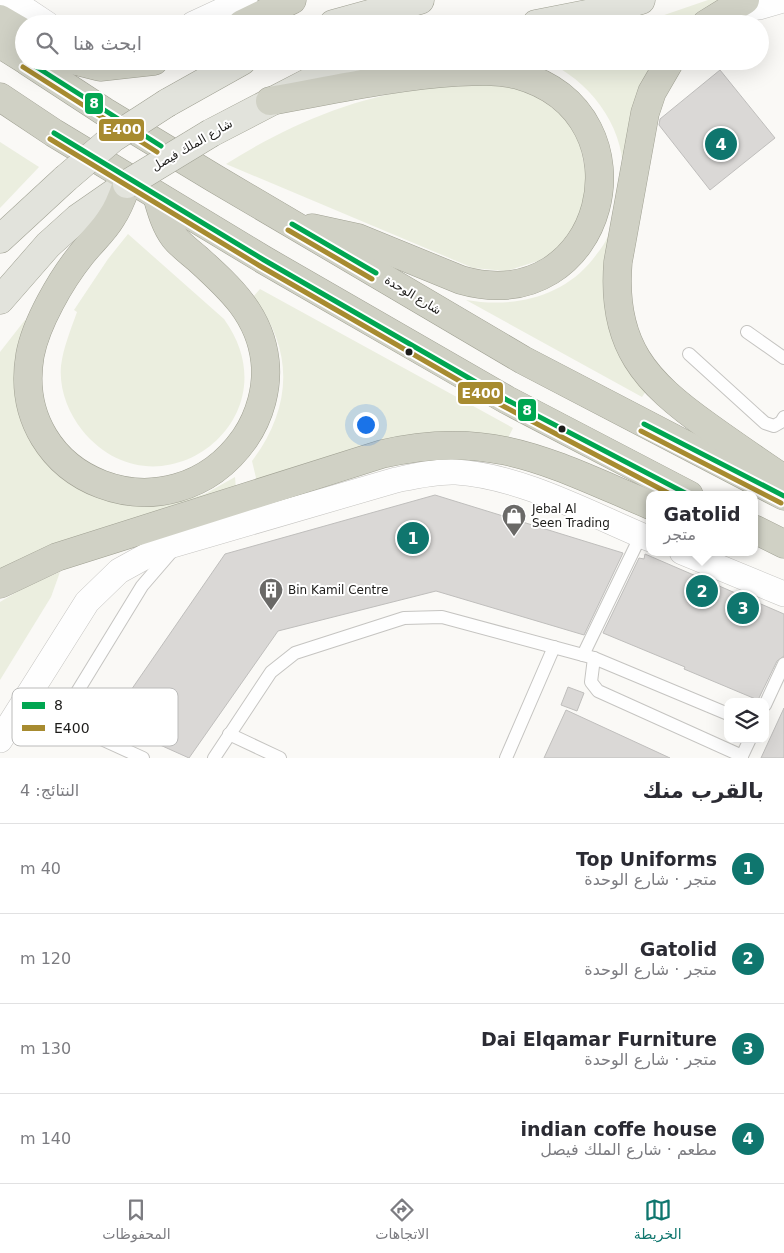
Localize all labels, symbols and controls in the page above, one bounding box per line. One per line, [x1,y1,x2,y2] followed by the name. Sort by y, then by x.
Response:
[15,15,769,70] search box
[33,29,61,57] icon: search
[73,32,142,54] text: ابحث هنا
[84,92,104,115] line badge: 8
[89,95,99,111] text: 8
[149,116,235,175] street label: شارع الملك فيصل
[98,118,145,142] line badge: E400
[103,121,142,137] text: E400
[705,125,737,163] pin: 4
[382,273,444,318] street label: شارع الوحدة
[404,347,414,357] unlabelled marker
[457,381,504,405] line badge: E400
[462,385,501,401] text: E400
[517,398,537,422] line badge: 8
[522,402,532,418] text: 8
[353,412,379,438] your location
[557,424,567,434] unlabelled marker
[646,491,758,556] popup
[531,502,610,530] place label: Jebal Al Seen Trading
[501,503,527,537] shop icon: Jebal Al Seen Trading
[663,503,741,525] text: Gatolid
[397,519,429,557] pin: 1
[663,525,696,544] text: متجر
[686,572,718,610] pin: 2
[258,577,284,611] building icon: Bin Kamil Centre
[288,583,388,597] place label: Bin Kamil Centre
[727,589,759,627] pin: 3
[12,688,178,746] legend
[54,697,63,713] text: 8
[724,698,769,743] map controls
[724,698,769,743] button: layers
[54,720,90,736] text: E400
[643,779,764,803] text: بالقرب منك
[20,781,79,800] text: النتائج: 4
[576,848,717,870] text: Top Uniforms
[20,859,61,878] text: 40 m
[742,859,754,878] text: 1
[584,870,717,889] text: متجر · شارع الوحدة
[640,938,717,960] text: Gatolid
[20,949,71,968] text: 120 m
[742,949,754,968] text: 2
[584,960,717,979] text: متجر · شارع الوحدة
[481,1028,717,1050] text: Dai Elqamar Furniture
[20,1039,71,1058] text: 130 m
[742,1039,754,1058] text: 3
[584,1050,717,1069] text: متجر · شارع الوحدة
[520,1118,717,1140] text: indian coffe house
[20,1129,71,1148] text: 140 m
[742,1129,754,1148] text: 4
[540,1140,717,1159] text: مطعم · شارع الملك فيصل
[102,1196,171,1242] tab: المحفوظات
[375,1196,429,1242] tab: الاتجاهات
[634,1196,682,1242] tab: الخريطة

